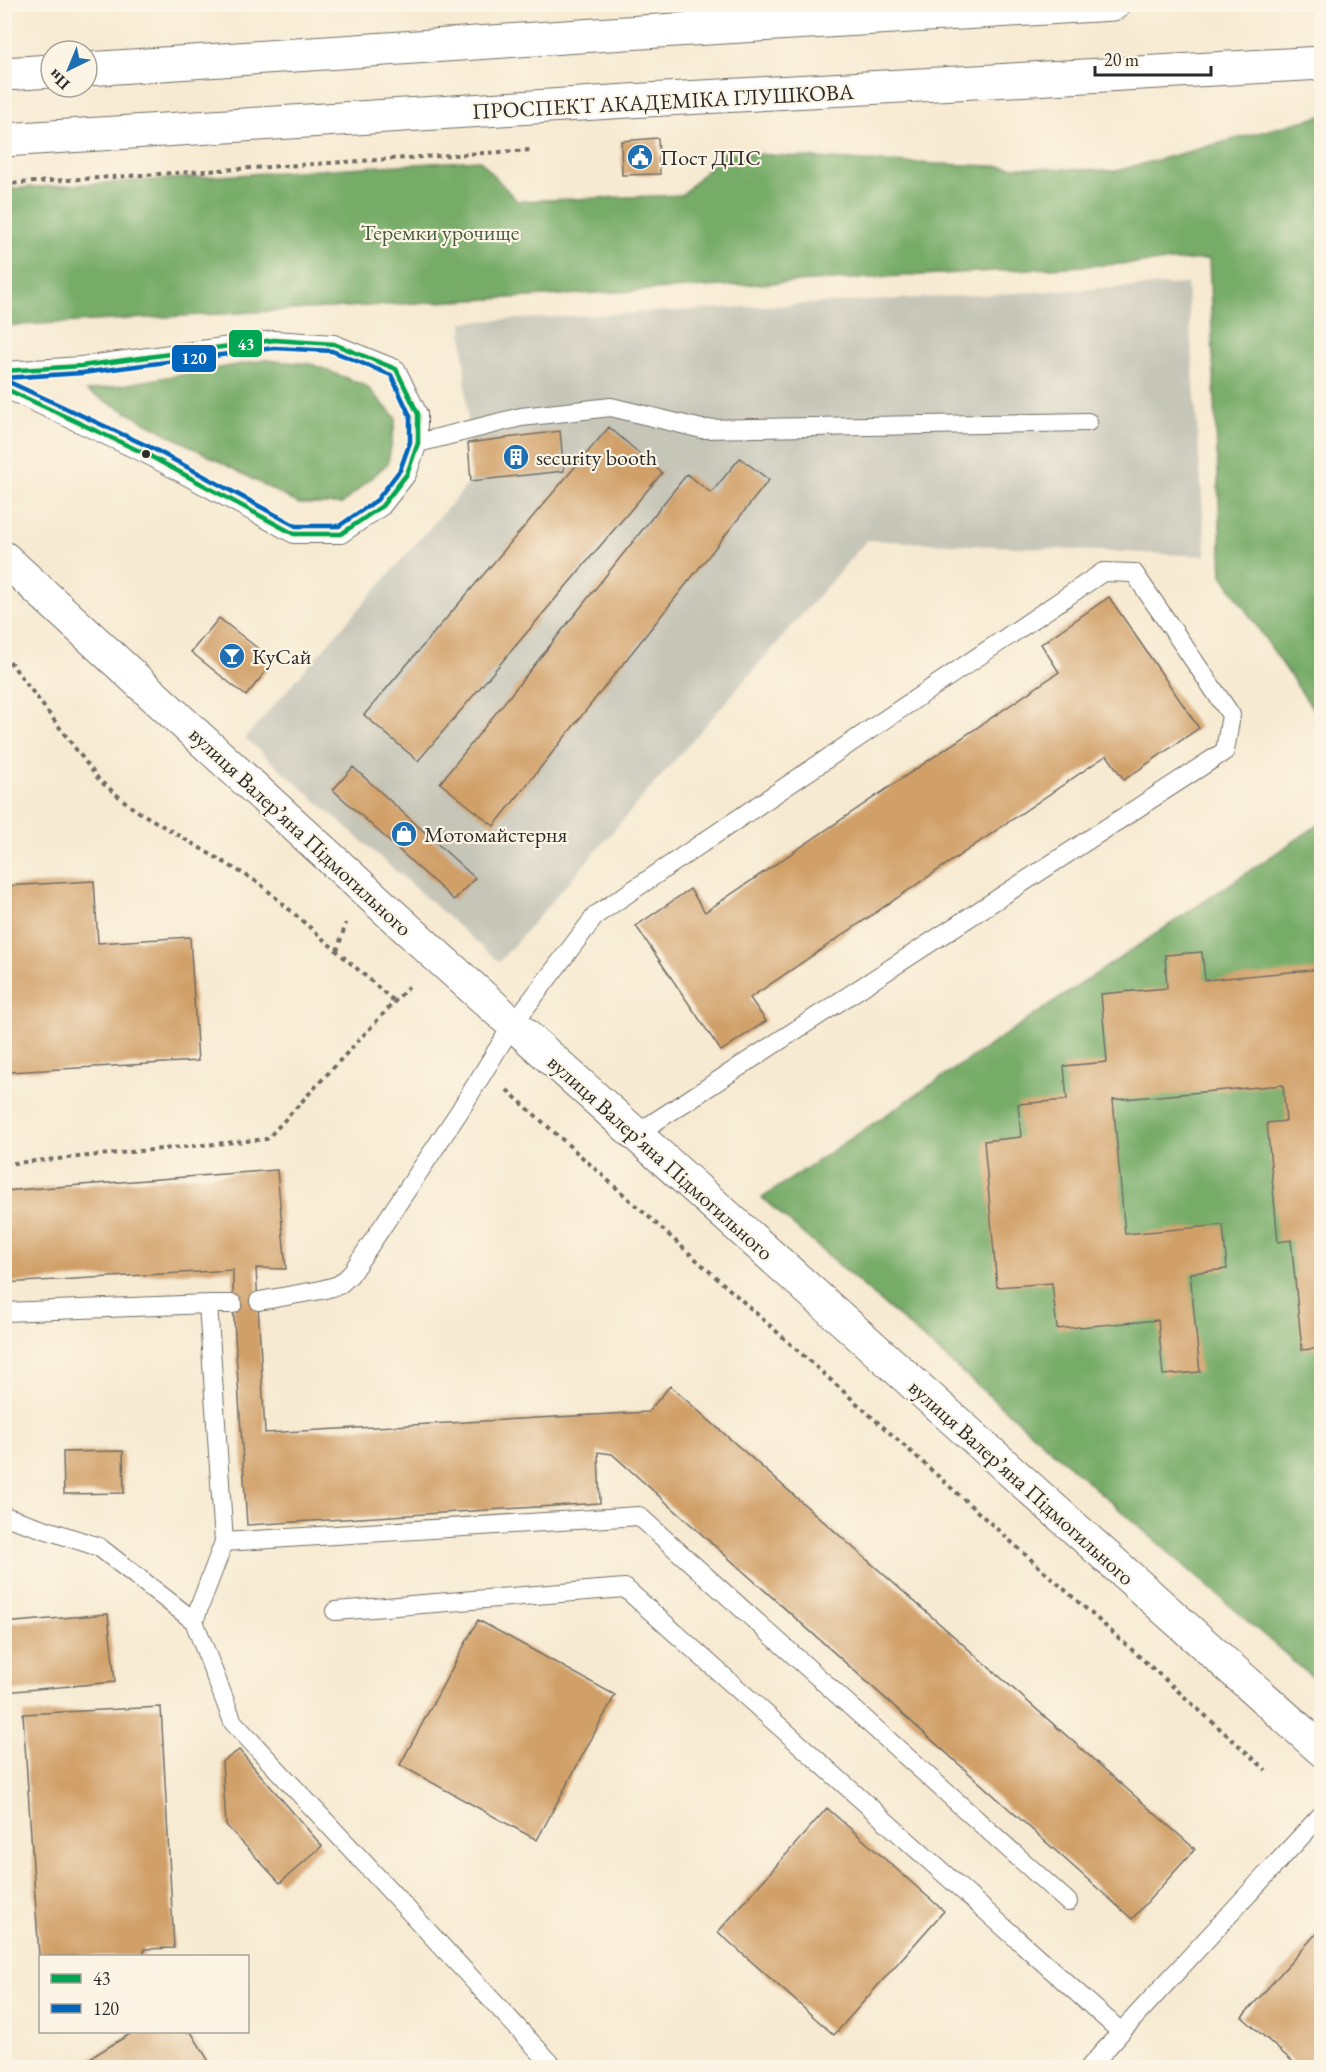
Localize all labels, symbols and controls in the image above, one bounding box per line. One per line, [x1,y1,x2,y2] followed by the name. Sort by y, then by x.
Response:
[39,39,99,99] north arrow
[1095,39,1210,77] scale bar
[1104,48,1139,71] text: 20 m
[44,64,74,95] text: Пн
[471,77,855,126] street label: ПРОСПЕКТ АКАДЕМІКА ГЛУШКОВА
[625,142,655,172] public building icon: Пост ДПС
[660,143,761,172] place label: Пост ДПС
[361,218,520,247] park label: Теремки урочище
[228,329,263,358] line badge: 43
[238,334,254,355] text: 43
[171,344,217,373] line badge: 120
[181,348,207,369] text: 120
[501,442,531,472] building icon: security booth
[536,443,657,472] place label: security booth
[140,448,152,460] unlabelled marker
[217,641,247,671] bar icon: КуСай
[252,642,312,671] place label: КуСай
[183,720,418,943] street label: вулиця Валерʼяна Підмогильного
[389,819,419,849] shop icon: Мотомайстерня
[424,820,568,849] place label: Мотомайстерня
[541,1048,780,1267] street label: вулиця Валерʼяна Підмогильного
[902,1373,1141,1592] street label: вулиця Валерʼяна Підмогильного
[39,1955,249,2033] legend
[93,1967,110,1990] text: 43
[93,1997,119,2020] text: 120

